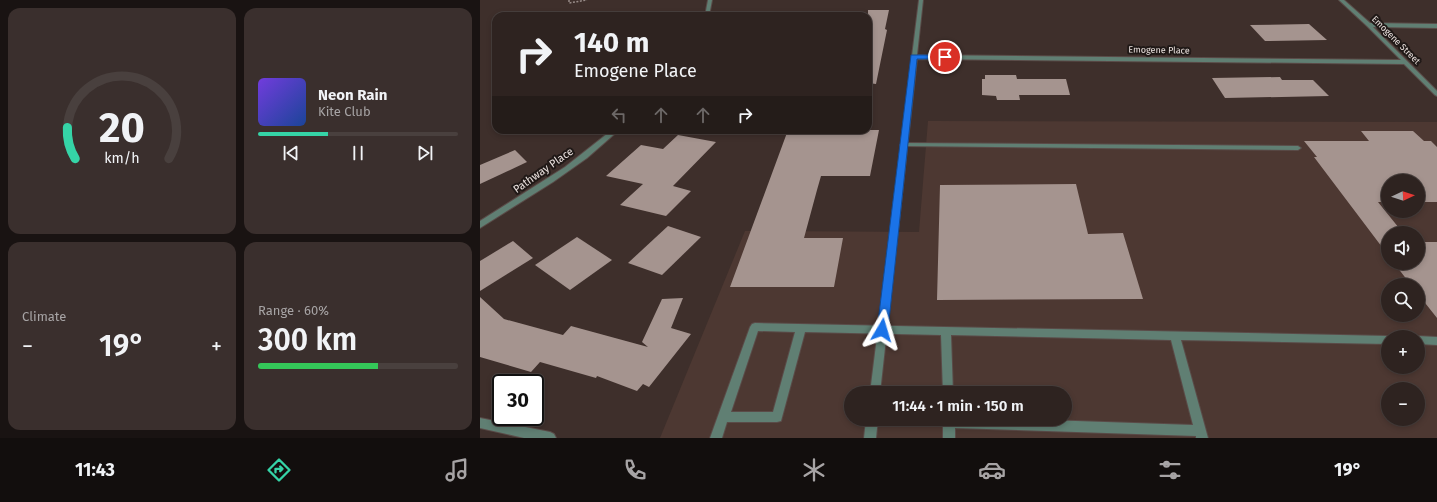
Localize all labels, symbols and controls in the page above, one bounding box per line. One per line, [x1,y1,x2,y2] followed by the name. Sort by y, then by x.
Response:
[1370,14,1423,67] street label: Emogene Street
[574,26,650,59] text: 140 m
[508,28,560,80] icon: right
[928,40,962,74] pin
[1128,44,1190,56] street label: Emogene Place
[934,46,956,68] icon: arrive
[574,60,697,82] text: Emogene Place
[318,86,387,104] text: Neon Rain
[99,103,145,153] text: 20
[318,104,371,119] text: Kite Club
[608,104,630,126] icon: left
[650,104,672,126] icon: ahead
[692,104,714,126] icon: ahead
[734,104,756,126] icon: right
[280,142,302,164] icon: previous
[347,142,369,164] icon: pause
[414,142,436,164] icon: next
[511,145,576,196] street label: Pathway Place
[104,150,140,167] text: km/h
[1381,174,1425,218] north arrow
[1381,174,1425,426] map controls
[1381,226,1425,270] button: sound
[1381,278,1425,322] button: search
[258,303,329,318] text: Range · 60%
[22,309,66,324] text: Climate
[861,309,903,351] position arrow
[258,322,357,358] text: 300 km
[99,328,145,364] text: 19°
[1381,330,1425,374] button: +
[22,333,33,360] text: −
[211,333,222,360] text: +
[492,374,544,426] speed limit sign: 30
[1381,382,1425,426] button: −
[892,397,1024,415] text: 11:44 · 1 min · 150 m
[265,456,293,484] icon: directions
[443,456,471,484] icon: music
[621,456,649,484] icon: phone
[800,456,828,484] icon: climate
[978,456,1006,484] icon: car
[1156,456,1184,484] icon: filters
[75,459,115,481] text: 11:43
[1334,459,1362,481] text: 19°

